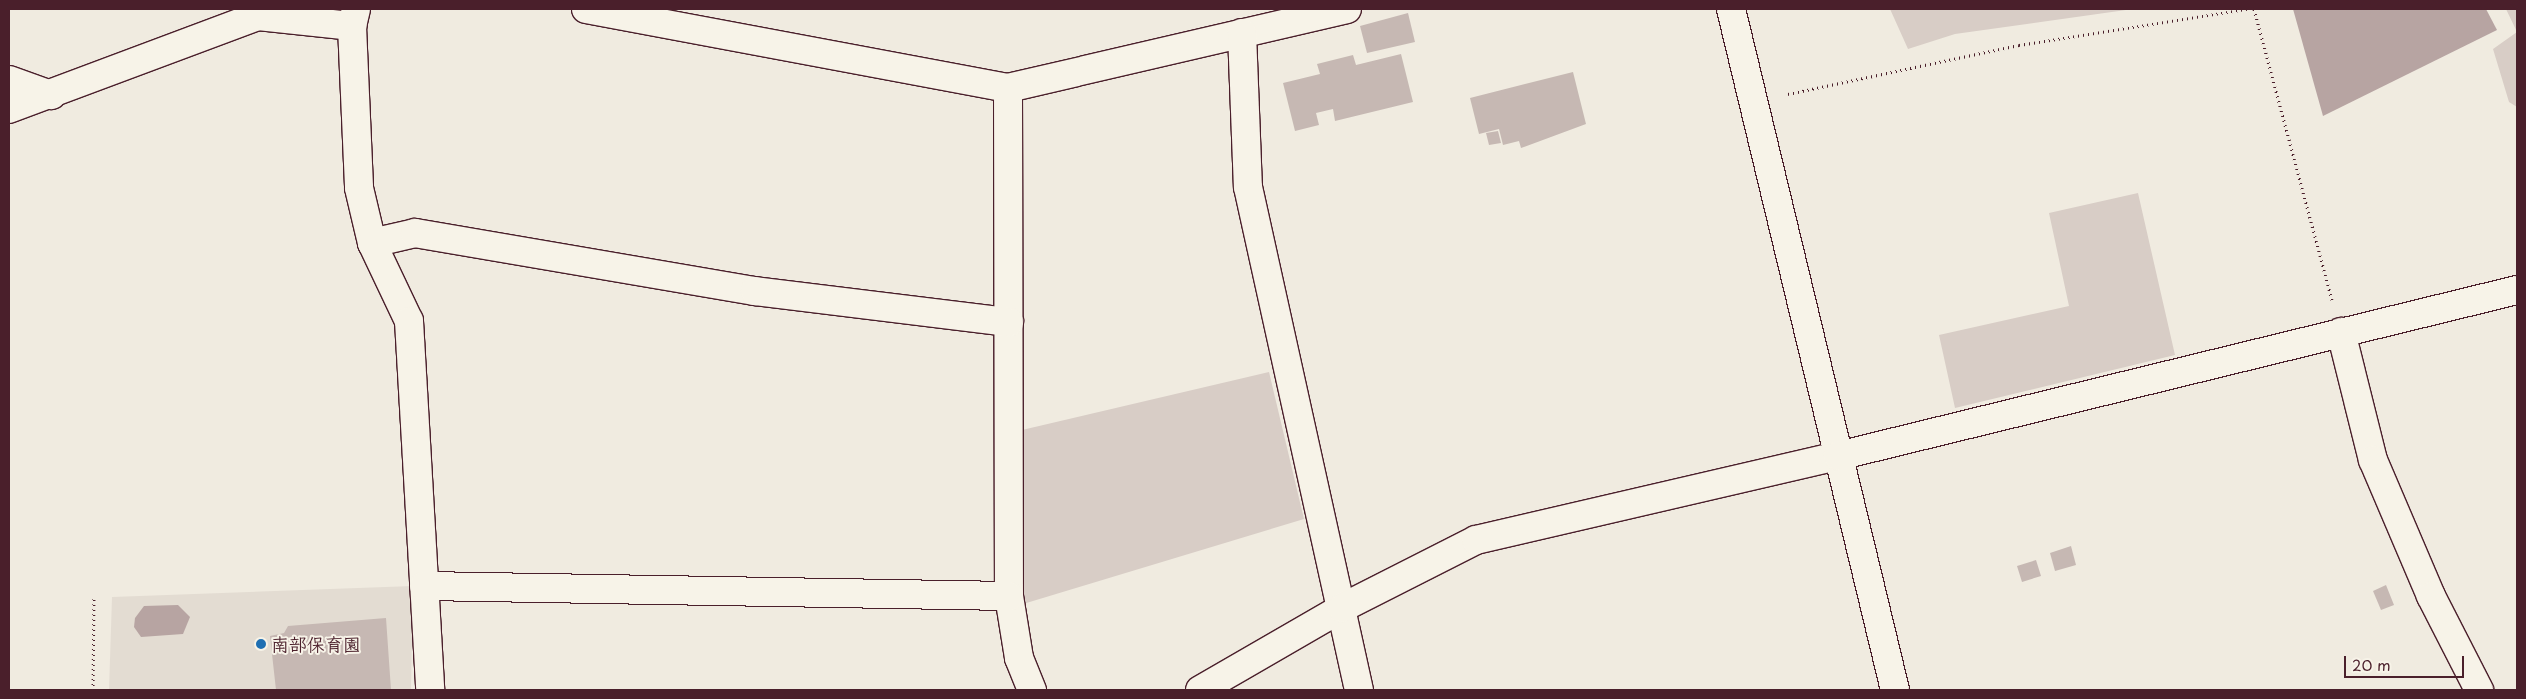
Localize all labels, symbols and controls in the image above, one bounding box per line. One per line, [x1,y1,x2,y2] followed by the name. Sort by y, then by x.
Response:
[271,633,361,655] place label: 南部保育園
[255,638,267,650] marker: 南部保育園
[2346,646,2466,678] scale bar
[2352,653,2391,676] text: 20 m

